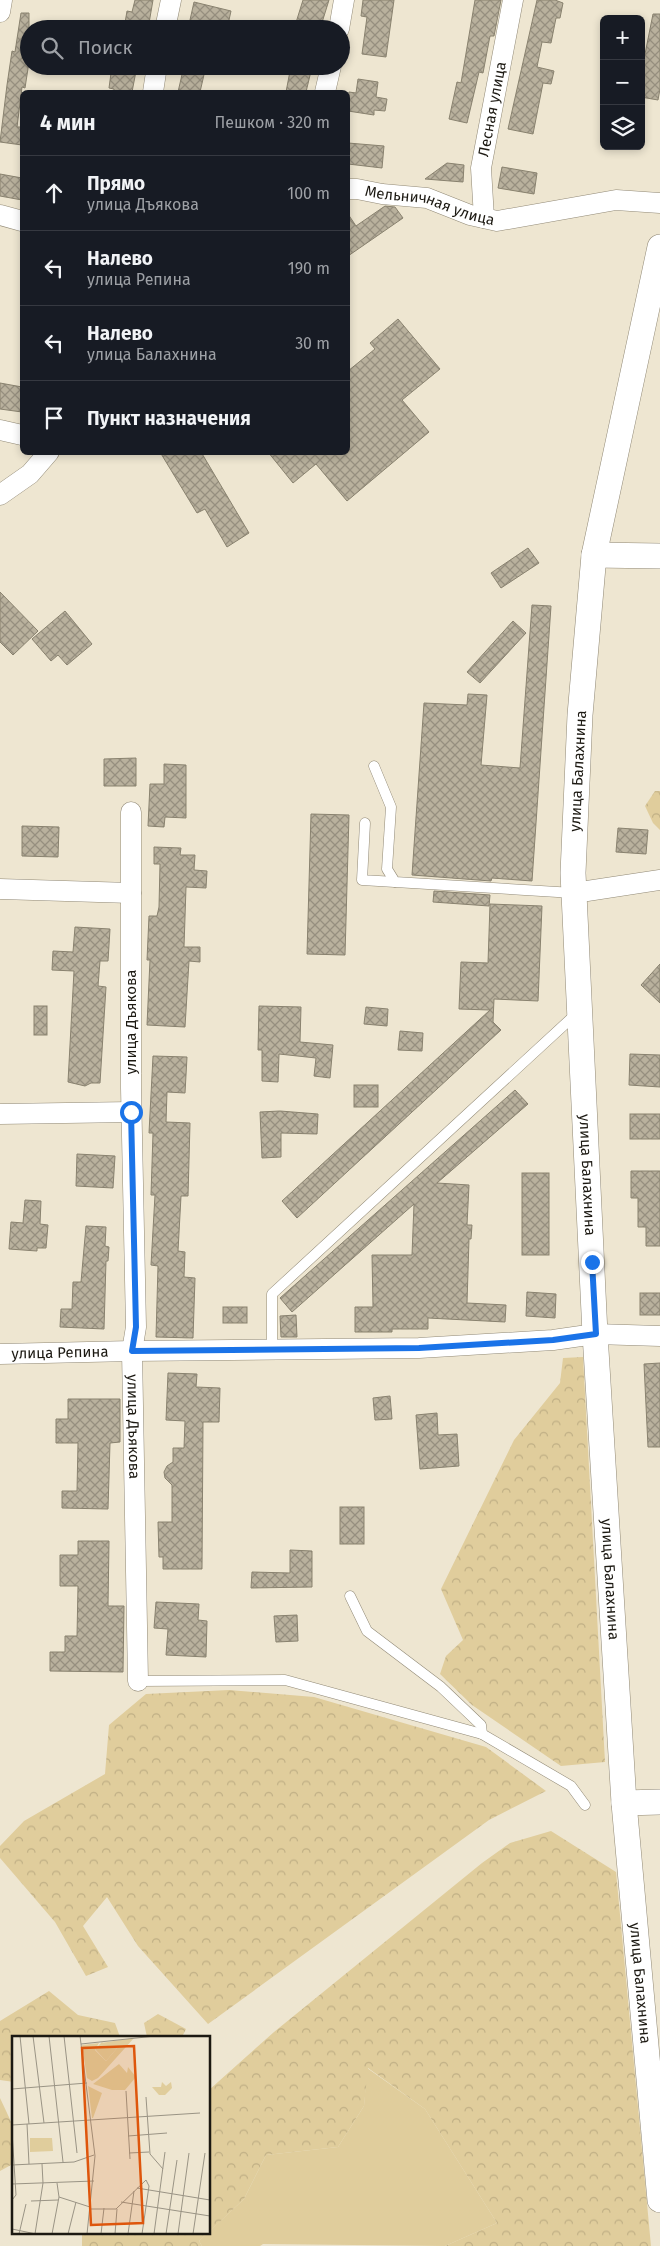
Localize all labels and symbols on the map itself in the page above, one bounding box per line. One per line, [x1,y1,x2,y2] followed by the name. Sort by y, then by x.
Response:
[474,60,510,158] street label: Лесная улица
[363,182,496,229] street label: Мельничная улица
[566,710,590,832] street label: улица Балахнина
[122,970,140,1074] street label: улица Дъякова
[120,1101,143,1124] route start
[576,1114,599,1236] street label: улица Балахнина
[581,1251,604,1274] route end
[11,1343,109,1363] street label: улица Репина
[123,1374,143,1479] street label: улица Дъякова
[597,1518,623,1641] street label: улица Балахнина
[626,1922,655,2045] street label: улица Балахнина
[12,2036,210,2234] inset map

